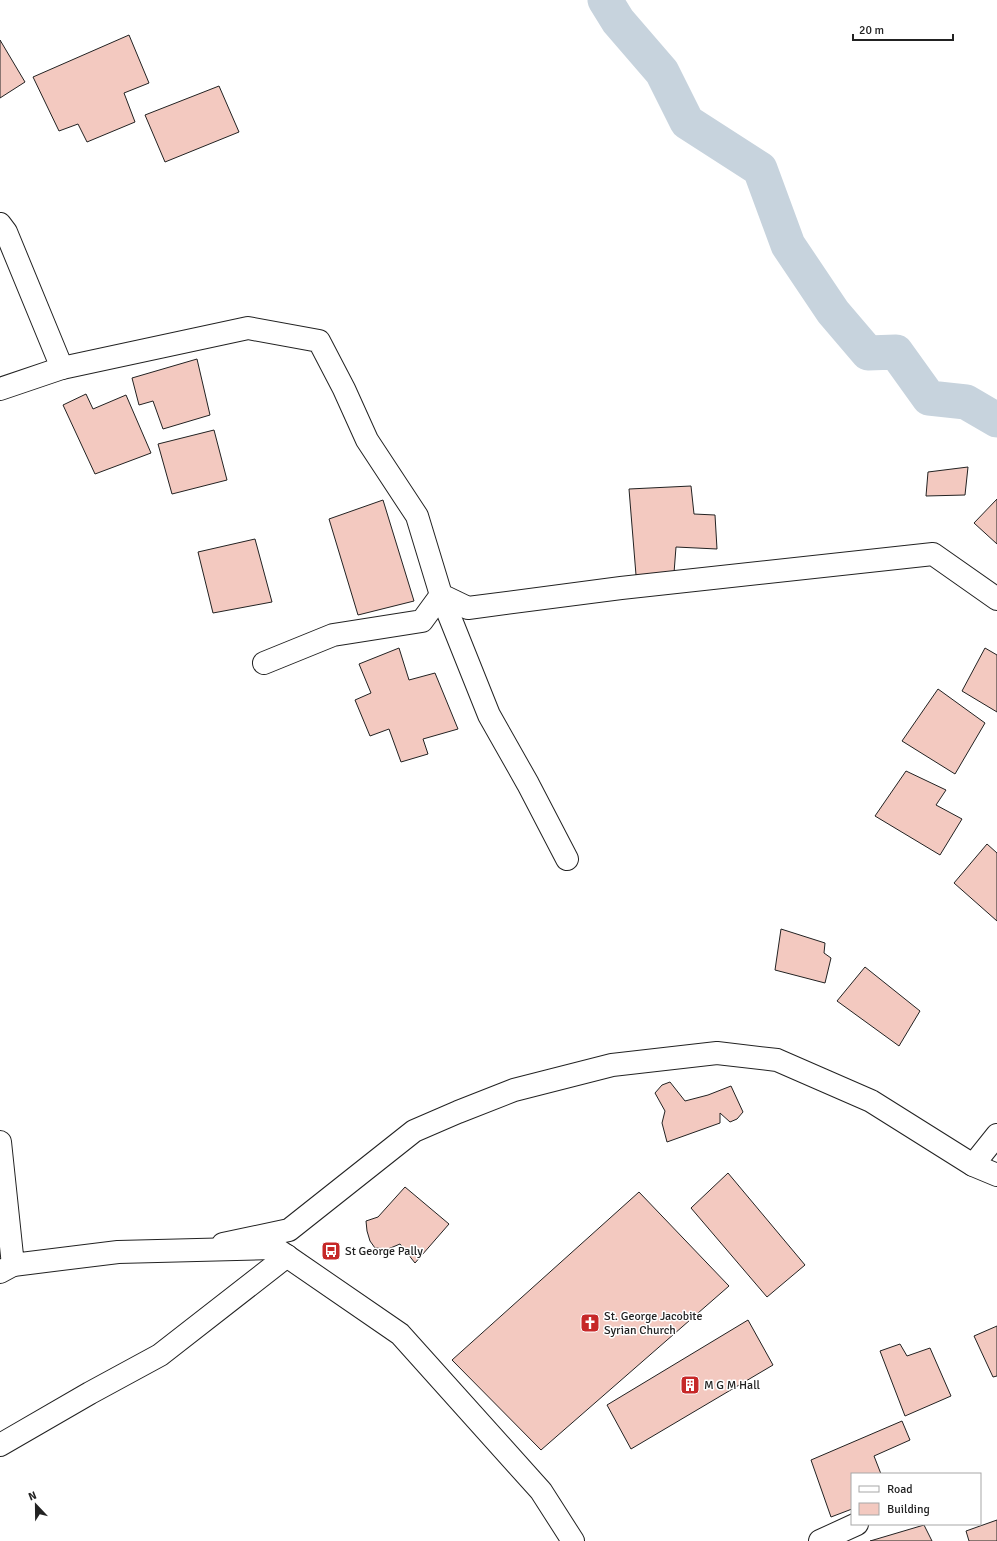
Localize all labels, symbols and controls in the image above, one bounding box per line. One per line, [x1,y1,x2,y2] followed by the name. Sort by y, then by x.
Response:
[853,16,953,42] scale bar
[859,23,884,38] text: 20 m
[320,1240,342,1262] bus stop icon: St George Pally
[345,1244,423,1259] place label: St George Pally
[604,1309,702,1338] place label: St. George Jacobite Syrian Church
[579,1312,601,1334] church icon: St. George Jacobite Syrian Church
[679,1374,701,1396] building icon: M G M Hall
[704,1378,761,1393] place label: M G M Hall
[851,1473,981,1525] legend
[887,1482,913,1497] text: Road
[16,1485,56,1525] north arrow
[26,1489,38,1504] text: N
[887,1502,930,1517] text: Building

